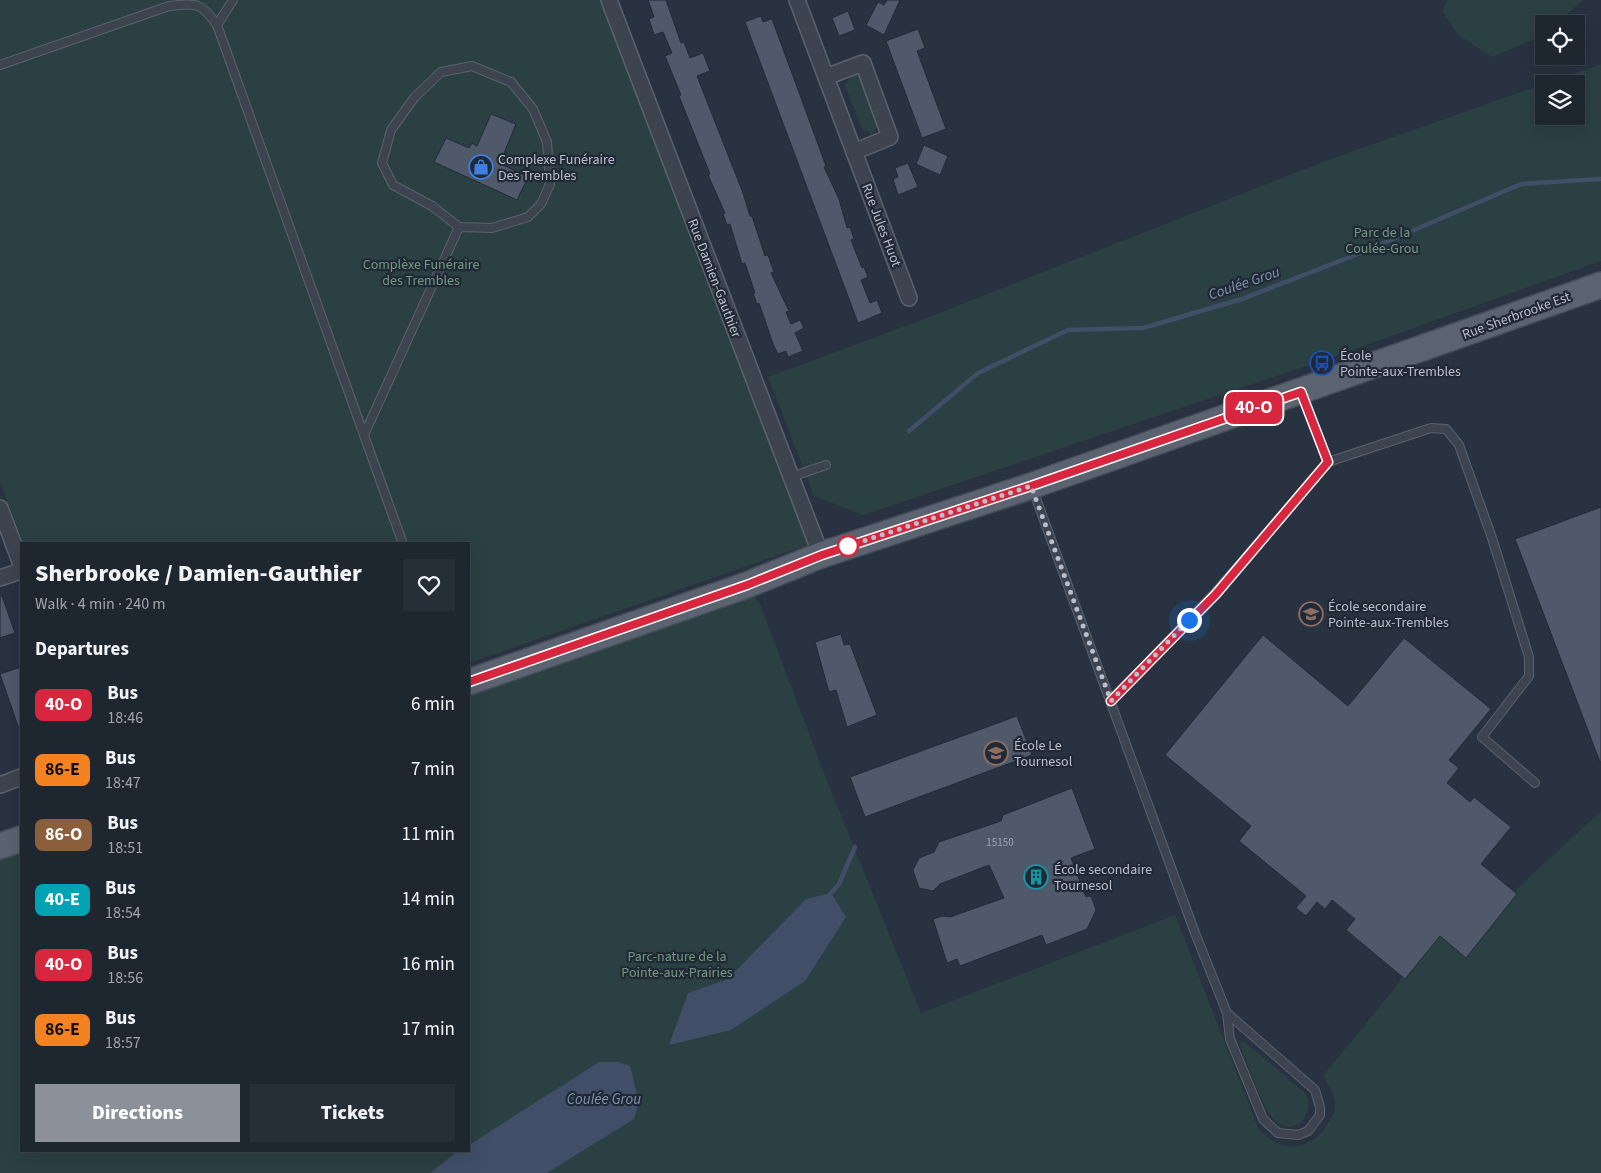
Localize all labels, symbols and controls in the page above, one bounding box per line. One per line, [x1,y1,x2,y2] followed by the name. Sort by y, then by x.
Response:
[1535,15,1585,125] map controls
[1535,15,1585,65] button: locate
[1535,75,1585,125] button: layers
[498,150,615,186] place label: Complexe Funéraire Des Trembles
[468,154,494,180] shop icon: Complexe Funéraire Des Trembles
[856,181,906,270] street label: Rue Jules Huot
[682,216,746,341] street label: Rue Damien-Gauthier
[1345,223,1419,259] park label: Parc de la Coulée-Grou
[363,255,479,291] park label: Complèxe Funéraire des Trembles
[1206,261,1283,305] water label: Coulée Grou
[1459,287,1574,345] street label: Rue Sherbrooke Est
[1340,346,1461,382] place label: École Pointe-aux-Trembles
[1309,350,1335,376] bus stop icon: École Pointe-aux-Trembles
[1219,392,1289,424] line badge: 40-O
[1235,395,1273,420] text: 40-O
[837,535,859,557] unlabelled marker
[35,556,362,591] text: Sherbrooke / Damien-Gauthier
[403,559,455,611] button: heart
[35,593,166,615] text: Walk · 4 min · 240 m
[1328,597,1449,633] place label: École secondaire Pointe-aux-Trembles
[1298,601,1324,627] school or university icon: École secondaire Pointe-aux-Trembles
[1177,608,1202,633] your location
[35,636,129,663] text: Departures
[107,680,138,707] text: Bus
[411,691,455,718] text: 6 min
[45,692,82,717] text: 40-O
[107,707,143,729] text: 18:46
[1014,736,1073,772] place label: École Le Tournesol
[983,740,1009,766] school or university icon: École Le Tournesol
[105,745,136,772] text: Bus
[411,756,455,783] text: 7 min
[45,757,80,782] text: 86-E
[105,772,141,794] text: 18:47
[107,810,138,837] text: Bus
[401,821,455,848] text: 11 min
[45,822,82,847] text: 86-O
[986,835,1014,850] house number: 15150
[107,837,143,859] text: 18:51
[1054,860,1152,896] place label: École secondaire Tournesol
[1023,864,1049,890] building icon: École secondaire Tournesol
[105,875,136,902] text: Bus
[401,886,455,913] text: 14 min
[45,887,80,912] text: 40-E
[105,902,141,924] text: 18:54
[107,940,138,967] text: Bus
[621,947,733,983] park label: Parc-nature de la Pointe-aux-Prairies
[401,951,455,978] text: 16 min
[45,952,82,977] text: 40-O
[107,967,143,989] text: 18:56
[105,1005,136,1032] text: Bus
[401,1016,455,1043] text: 17 min
[45,1017,80,1042] text: 86-E
[105,1032,141,1054] text: 18:57
[35,1084,240,1142] button: Directions
[250,1084,455,1142] button: Tickets
[567,1089,641,1110] water label: Coulée Grou

